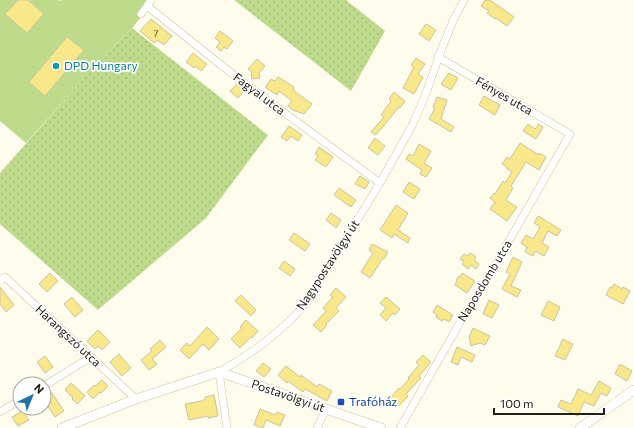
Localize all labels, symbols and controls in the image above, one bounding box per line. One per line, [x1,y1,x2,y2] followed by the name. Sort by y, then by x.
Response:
[153,27,159,39] house number: 7
[64,58,138,72] place label: DPD Hungary
[51,61,61,71] marker: DPD Hungary
[231,69,288,117] street label: Fagyal utca
[473,73,536,117] street label: Fényes utca
[293,217,362,312] street label: Nagypostavölgyi út
[454,237,514,324] street label: Naposdomb utca
[33,301,104,369] street label: Harangszó utca
[12,376,52,416] north arrow
[250,376,327,414] street label: Postavölgyi út
[32,381,47,396] text: N
[494,390,604,416] scale bar
[349,394,397,408] place label: Trafóház
[500,396,534,410] text: 100 m
[336,397,346,407] marker: Trafóház

